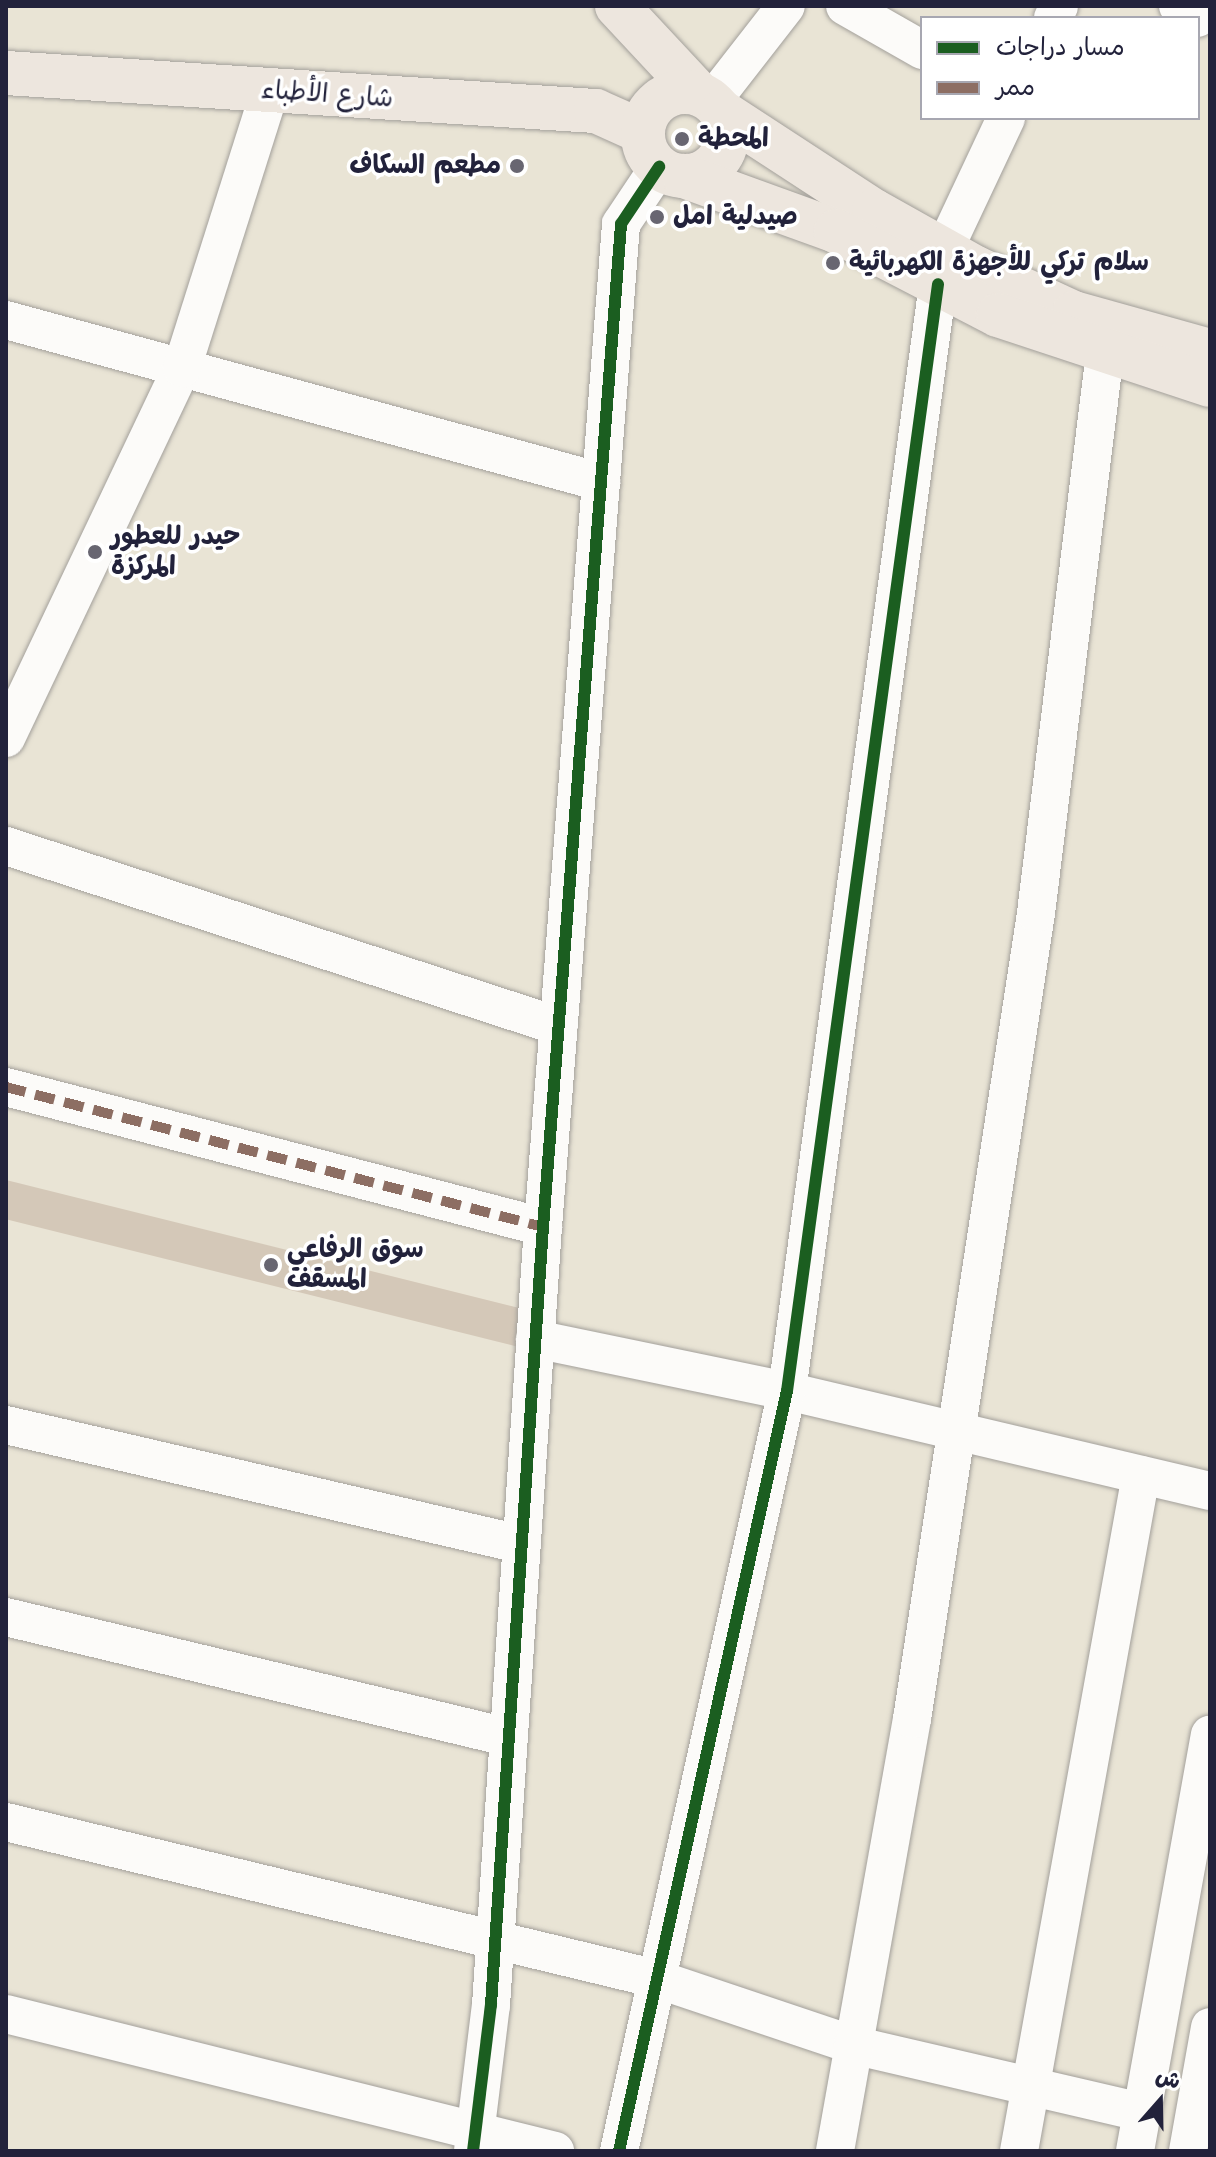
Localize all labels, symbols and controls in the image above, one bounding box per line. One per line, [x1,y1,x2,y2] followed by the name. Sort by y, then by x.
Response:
[920,16,1200,120] legend
[996,33,1125,61] text: مسار دراجات
[996,73,1035,101] text: ممر
[260,75,394,115] street label: شارع الأطباء
[698,123,769,155] place label: المحطة
[673,130,691,148] marker: المحطة
[349,150,501,182] place label: مطعم السكاف
[508,157,526,175] marker: مطعم السكاف
[673,201,798,233] place label: صيدلية امل
[648,208,666,226] marker: صيدلية امل
[849,247,1149,279] place label: سلام تركي للأجهزة الكهربائية
[824,254,842,272] marker: سلام تركي للأجهزة الكهربائية
[111,521,240,582] place label: حيدر للعطور المركزة
[86,543,104,561] marker: حيدر للعطور المركزة
[287,1234,424,1296] place label: سوق الرفاعي المسقف
[262,1256,280,1274] marker: سوق الرفاعي المسقف
[1120,2061,1200,2141] north arrow
[1152,2062,1184,2095] text: ش

